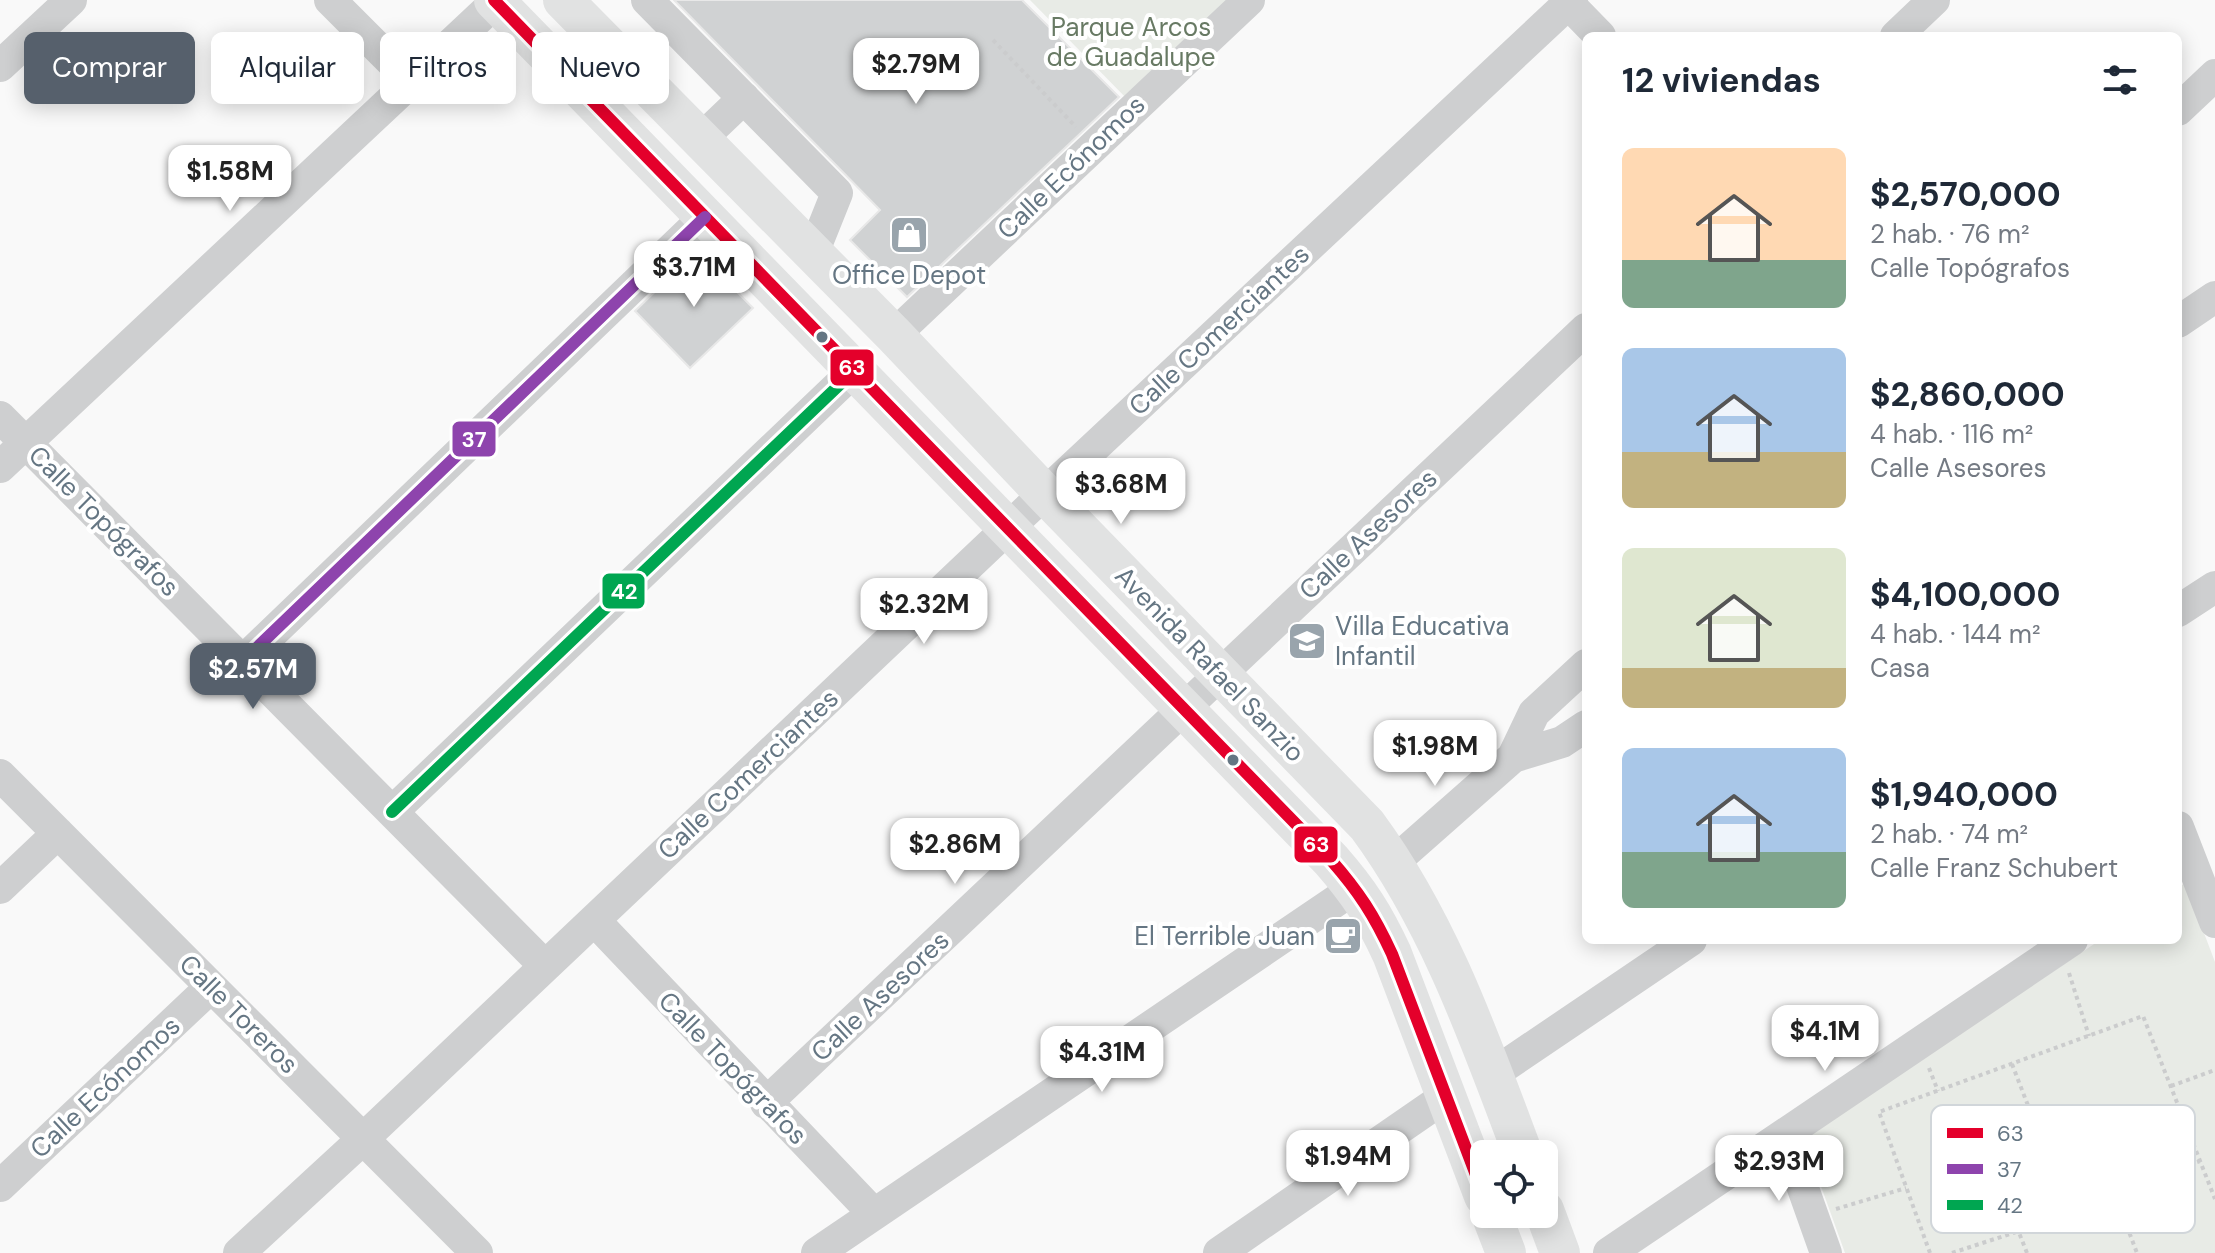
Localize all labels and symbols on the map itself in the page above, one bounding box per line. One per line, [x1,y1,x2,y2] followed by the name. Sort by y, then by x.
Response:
[1047,10,1215,74] park label: Parque Arcos de Guadalupe
[851,38,981,106] pin: $2.79M
[990,88,1152,246] street label: Calle Ecónomos
[165,145,295,213] pin: $1.58M
[888,214,930,256] shop icon: Office Depot
[1121,237,1317,423] street label: Calle Comerciantes
[629,241,759,309] pin: $3.71M
[832,258,986,292] place label: Office Depot
[814,329,830,345] unlabelled marker
[829,348,875,387] line badge: 63
[838,353,866,382] text: 63
[451,420,497,458] line badge: 37
[462,425,487,454] text: 37
[21,438,187,604] street label: Calle Topógrafos
[1056,458,1186,526] pin: $3.68M
[1292,461,1444,607] street label: Calle Asesores
[1108,559,1312,769] street label: Avenida Rafael Sanzio
[601,572,646,610] line badge: 42
[611,577,638,606] text: 42
[859,578,989,646] pin: $2.32M
[1335,609,1509,673] place label: Villa Educativa Infantil
[1286,620,1328,662] school or university icon: Villa Educativa Infantil
[188,643,318,711] pin: $2.57M
[650,681,846,867] street label: Calle Comerciantes
[1370,720,1500,788] pin: $1.98M
[1225,752,1241,768] unlabelled marker
[890,818,1020,886] pin: $2.86M
[1293,825,1339,864] line badge: 63
[1302,830,1330,859] text: 63
[1322,915,1364,957] cafe icon: El Terrible Juan
[1134,919,1315,953] place label: El Terrible Juan
[804,923,956,1069] street label: Calle Asesores
[172,947,306,1081] street label: Calle Toreros
[651,984,815,1152] street label: Calle Topógrafos
[1769,1005,1881,1073] pin: $4.1M
[23,1009,187,1165] street label: Calle Ecónomos
[1037,1026,1167,1094] pin: $4.31M
[1931,1105,2195,1233] legend
[1997,1119,2024,1148] text: 63
[1283,1130,1413,1198] pin: $1.94M
[1714,1135,1844,1203] pin: $2.93M
[1997,1155,2021,1184] text: 37
[1997,1191,2023,1220] text: 42

